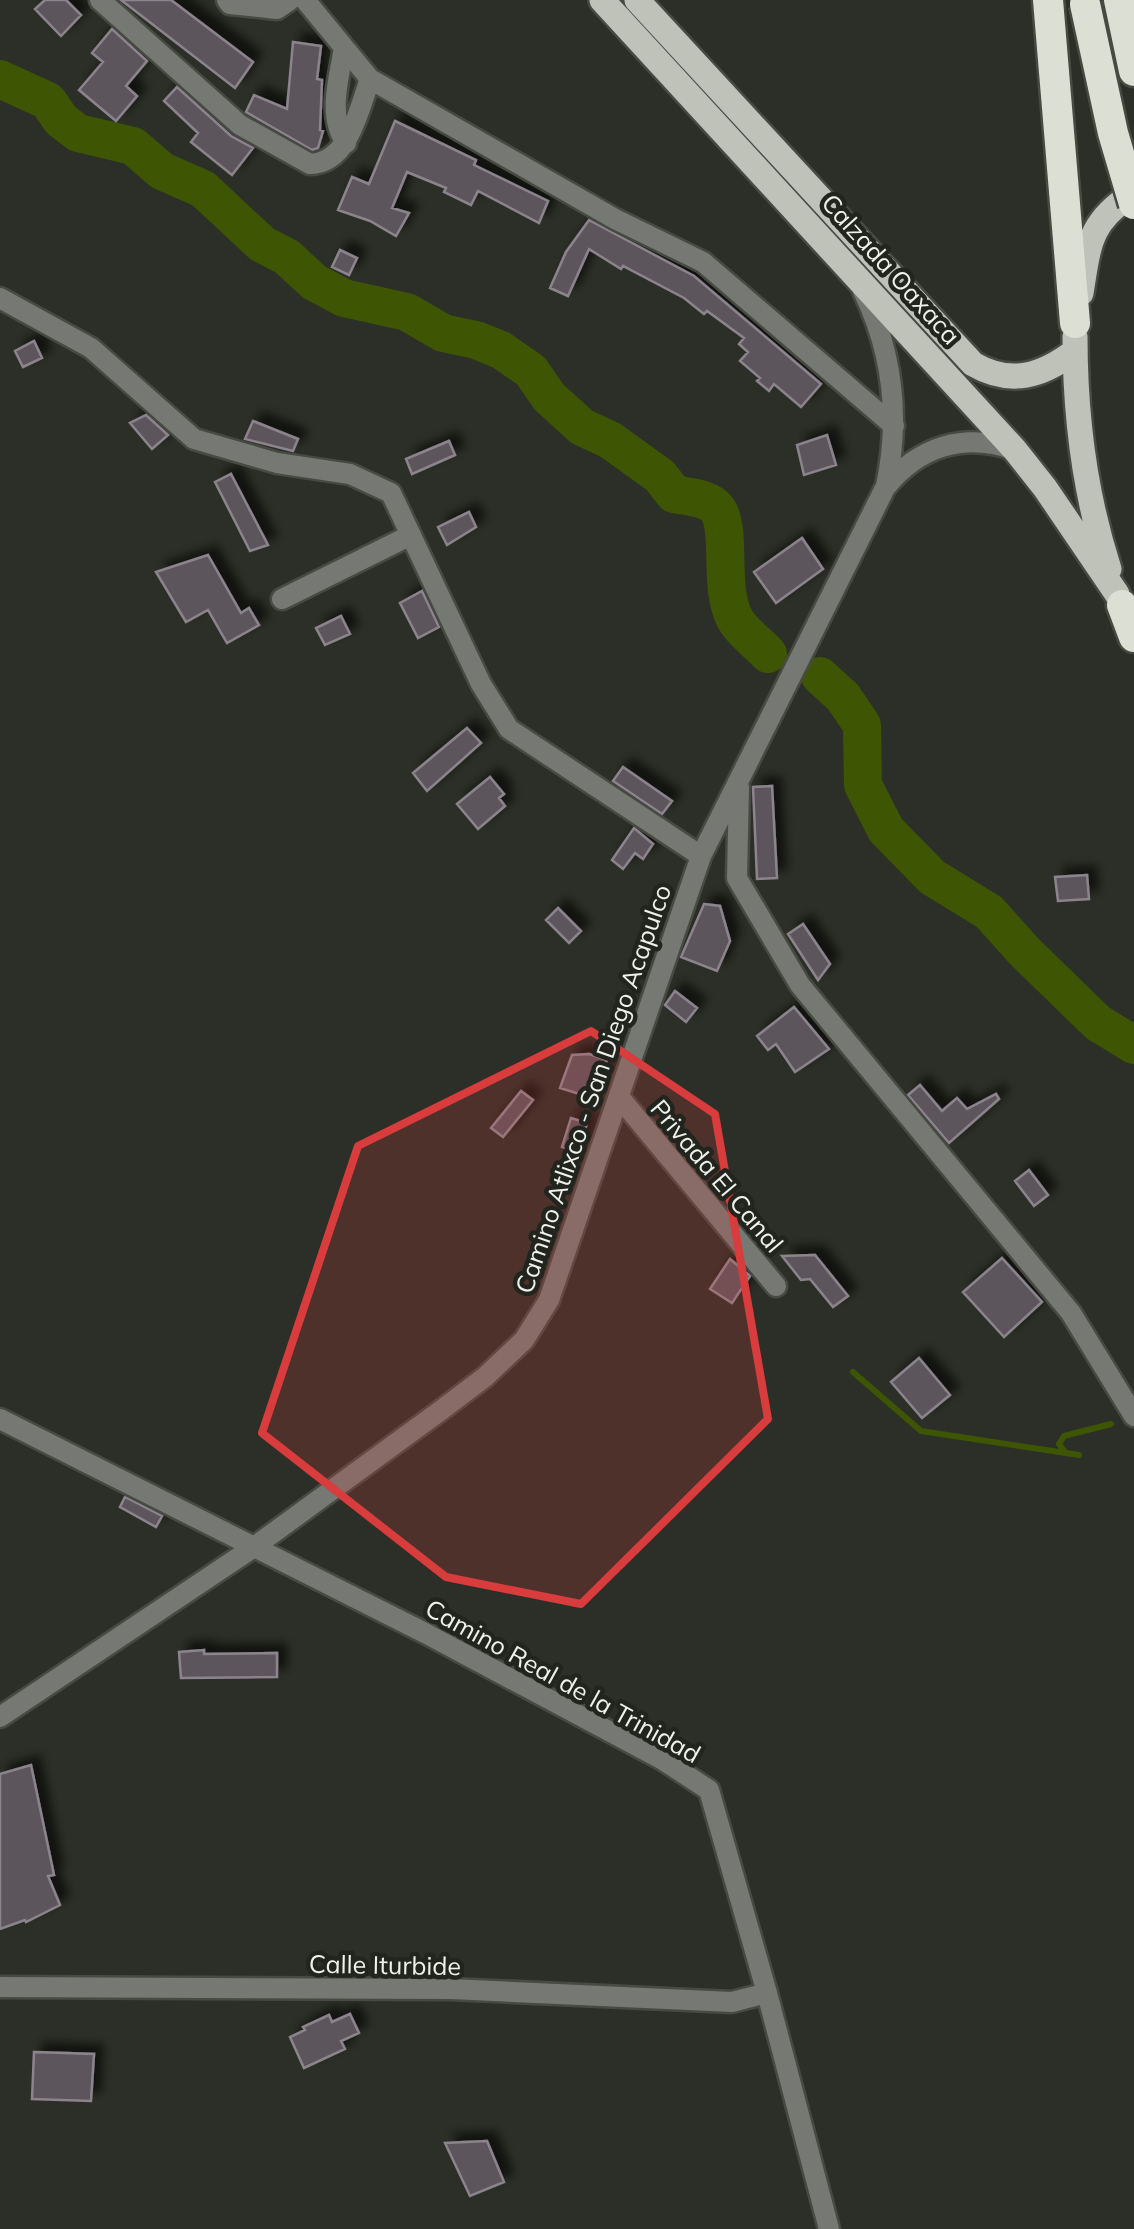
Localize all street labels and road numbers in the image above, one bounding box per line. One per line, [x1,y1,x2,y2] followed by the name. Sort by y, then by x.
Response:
[816,187,967,350] street label: Calzada Oaxaca
[508,880,677,1297] street label: Camino Atlixco - San Diego Acapulco
[644,1093,790,1258] street label: Privada El Canal
[420,1592,706,1769] street label: Camino Real de la Trinidad
[309,1948,461,1981] street label: Calle Iturbide

